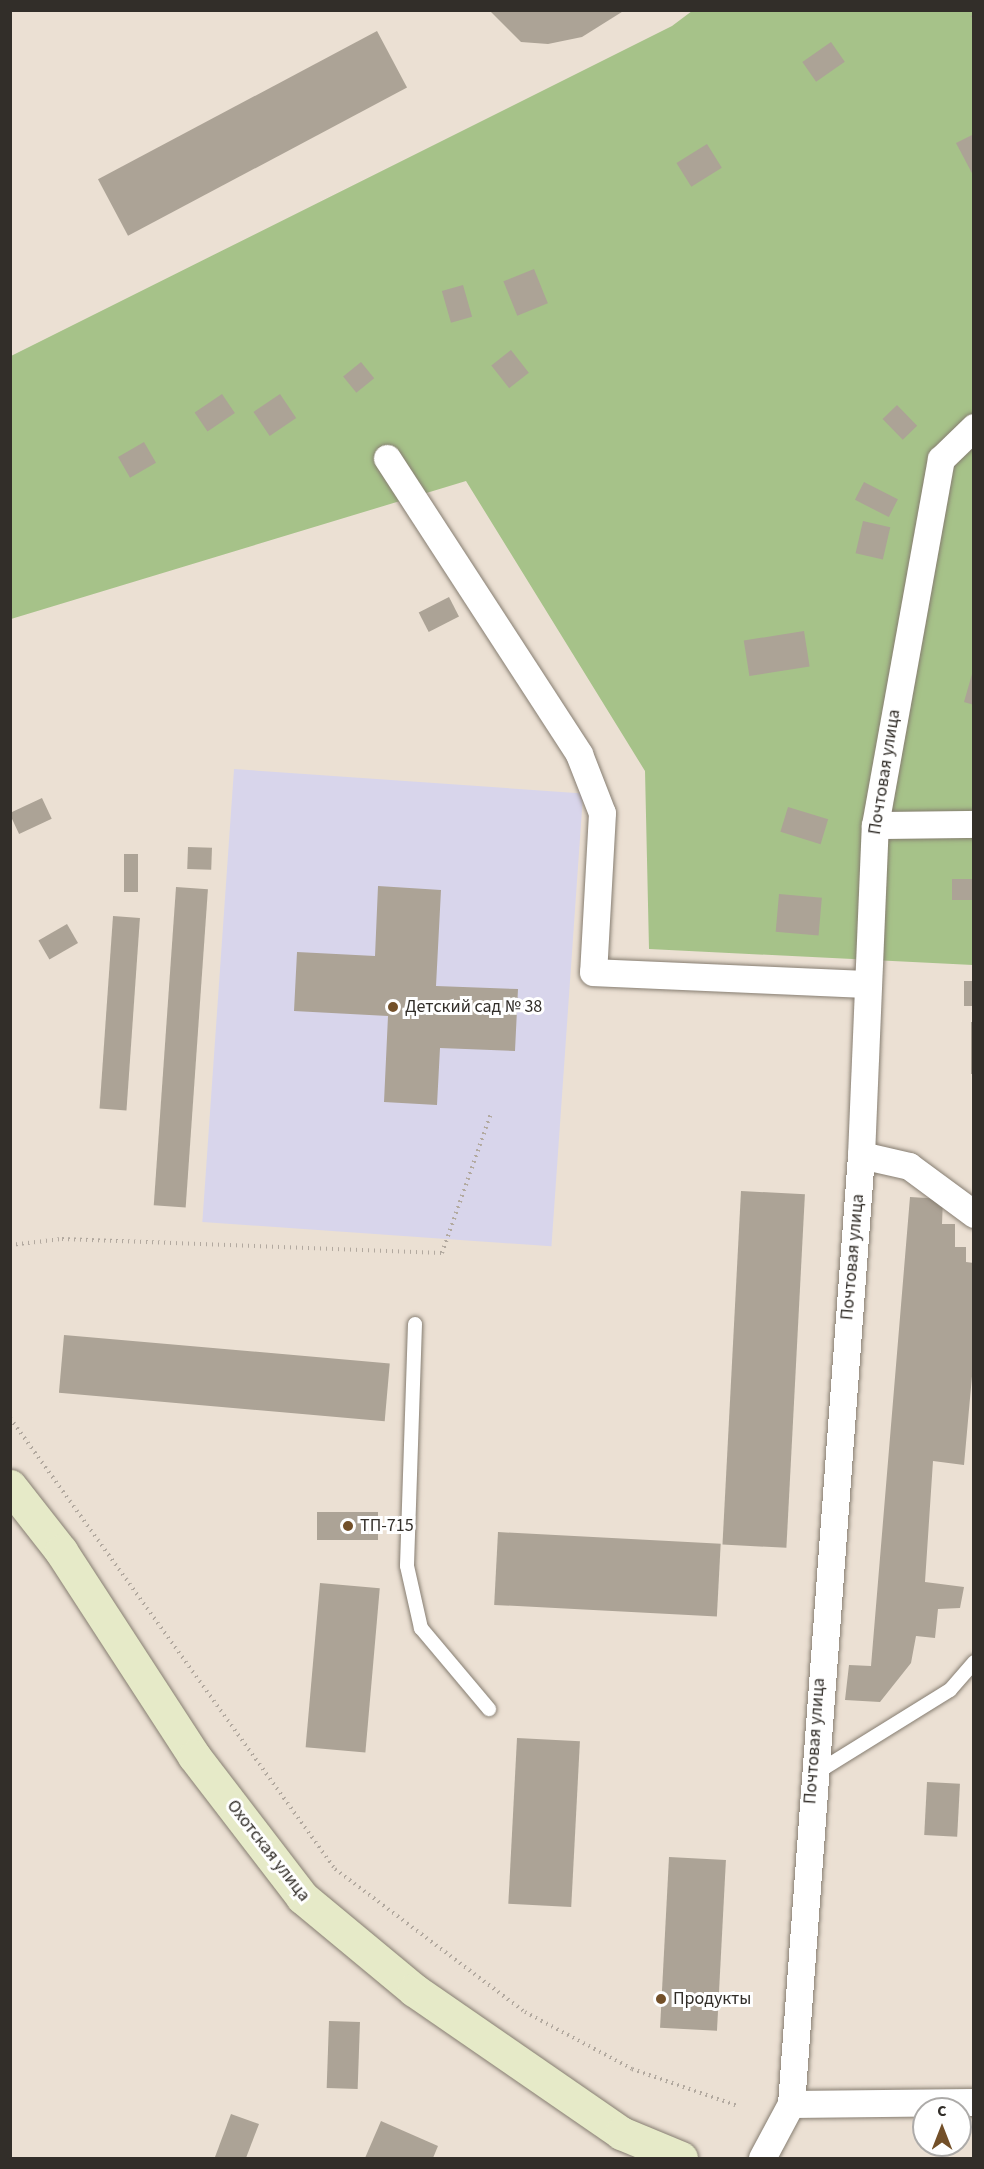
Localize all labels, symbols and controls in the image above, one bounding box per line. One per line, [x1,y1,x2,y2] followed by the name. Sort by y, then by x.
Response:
[864,708,906,836] street label: Почтовая улица
[405,996,542,1018] place label: Детский сад № 38
[386,1000,400,1014] marker: Детский сад № 38
[837,1193,869,1321] street label: Почтовая улица
[360,1515,414,1537] place label: ТП-715
[341,1519,355,1533] marker: ТП-715
[800,1677,830,1805] street label: Почтовая улица
[222,1796,314,1906] street label: Охотская улица
[673,1988,751,2010] place label: Продукты
[654,1992,668,2006] marker: Продукты
[912,2097,972,2157] north arrow
[937,2100,947,2122] text: С

